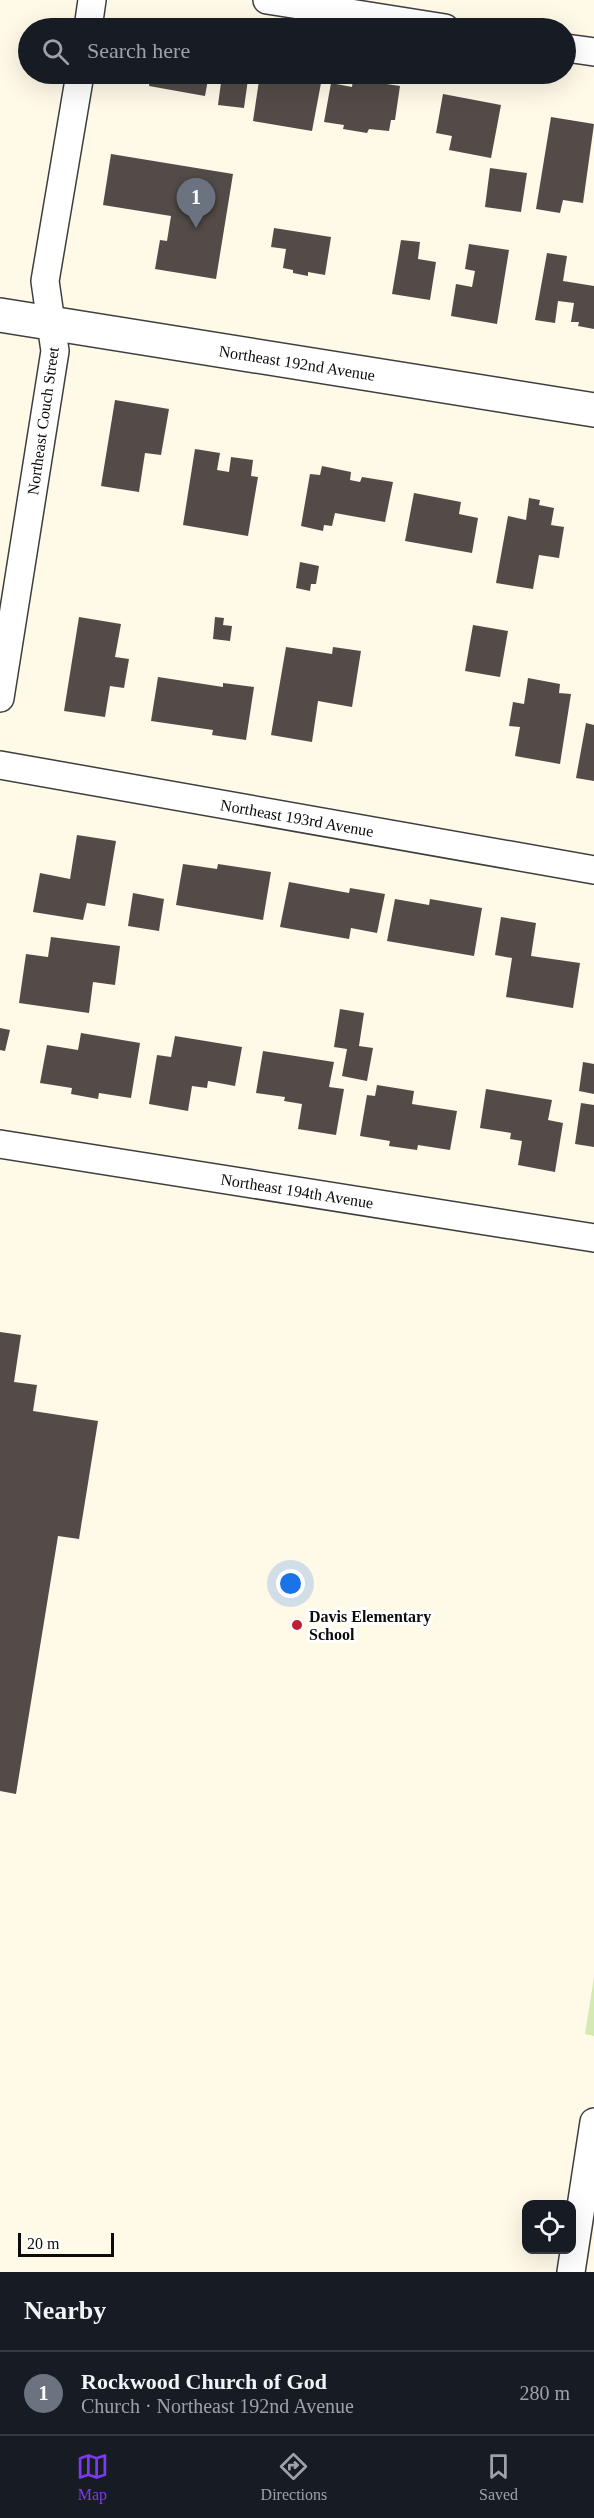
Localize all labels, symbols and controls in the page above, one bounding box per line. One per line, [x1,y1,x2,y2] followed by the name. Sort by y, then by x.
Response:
[18,18,576,84] search box
[39,35,72,68] icon: search
[87,38,190,63] text: Search here
[176,178,216,228] pin: 1
[218,342,376,384] street label: Northeast 192nd Avenue
[24,345,62,496] street label: Northeast Couch Street
[219,796,375,840] street label: Northeast 193rd Avenue
[219,1171,375,1211] street label: Northeast 194th Avenue
[276,1569,305,1598] your location
[309,1608,431,1643] place label: Davis Elementary School
[290,1618,304,1632] marker: Davis Elementary School
[522,2200,576,2254] map controls
[522,2200,576,2254] button: locate
[18,2230,114,2258] scale bar
[27,2235,59,2252] text: 20 m
[24,2296,106,2325] text: Nearby
[81,2369,327,2394] text: Rockwood Church of God
[39,2382,49,2404] text: 1
[519,2382,570,2404] text: 280 m
[81,2395,354,2417] text: Church · Northeast 192nd Avenue
[76,2450,109,2504] tab: Map
[261,2450,327,2504] tab: Directions
[479,2450,518,2504] tab: Saved

